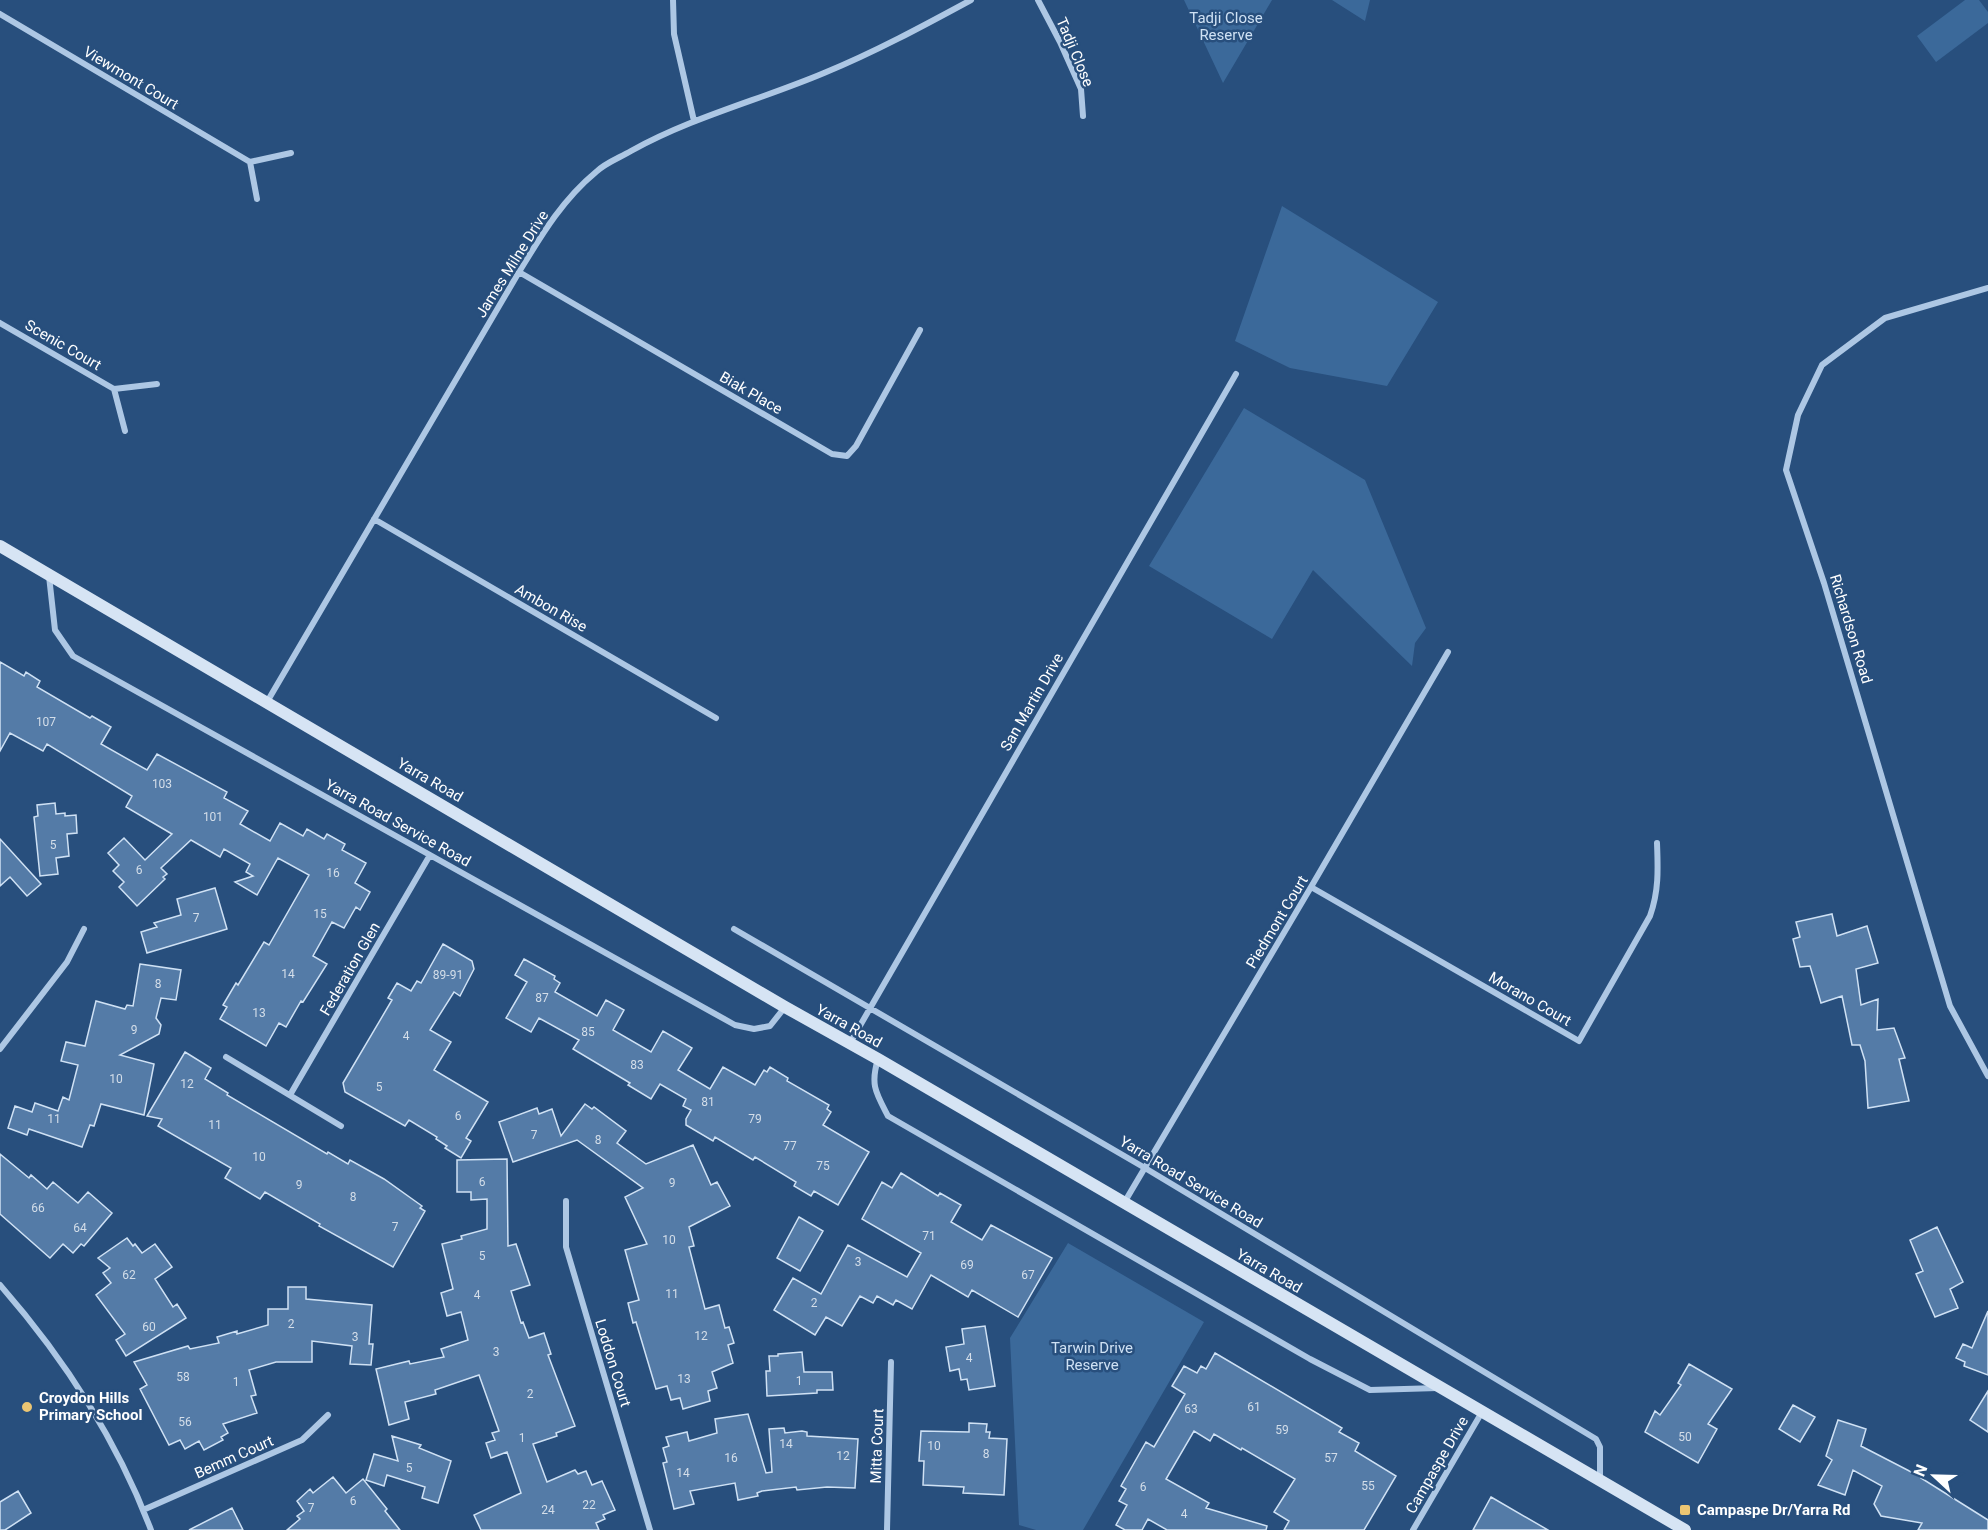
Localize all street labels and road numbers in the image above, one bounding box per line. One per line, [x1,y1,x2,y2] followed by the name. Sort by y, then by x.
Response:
[1052,15,1098,89] street label: Tadji Close
[80,42,182,114] street label: Viewmont Court
[472,207,552,321] street label: James Milne Drive
[22,316,104,374] street label: Scenic Court
[716,368,786,418] street label: Biak Place
[1826,572,1876,686] street label: Richardson Road
[512,580,590,636] street label: Ambon Rise
[997,650,1067,754] street label: San Martin Drive
[394,754,466,806] street label: Yarra Road
[322,776,474,870] street label: Yarra Road Service Road
[1242,872,1312,972] street label: Piedmont Court
[316,919,384,1019] street label: Federation Glen
[1486,968,1574,1030] street label: Morano Court
[813,1000,885,1052] street label: Yarra Road
[1116,1132,1266,1232] street label: Yarra Road Service Road
[1233,1245,1305,1297] street label: Yarra Road
[591,1317,635,1409] street label: Loddon Court
[867,1408,887,1484] street label: Mitta Court
[1402,1413,1472,1517] street label: Campaspe Drive
[192,1432,276,1482] street label: Bemm Court

